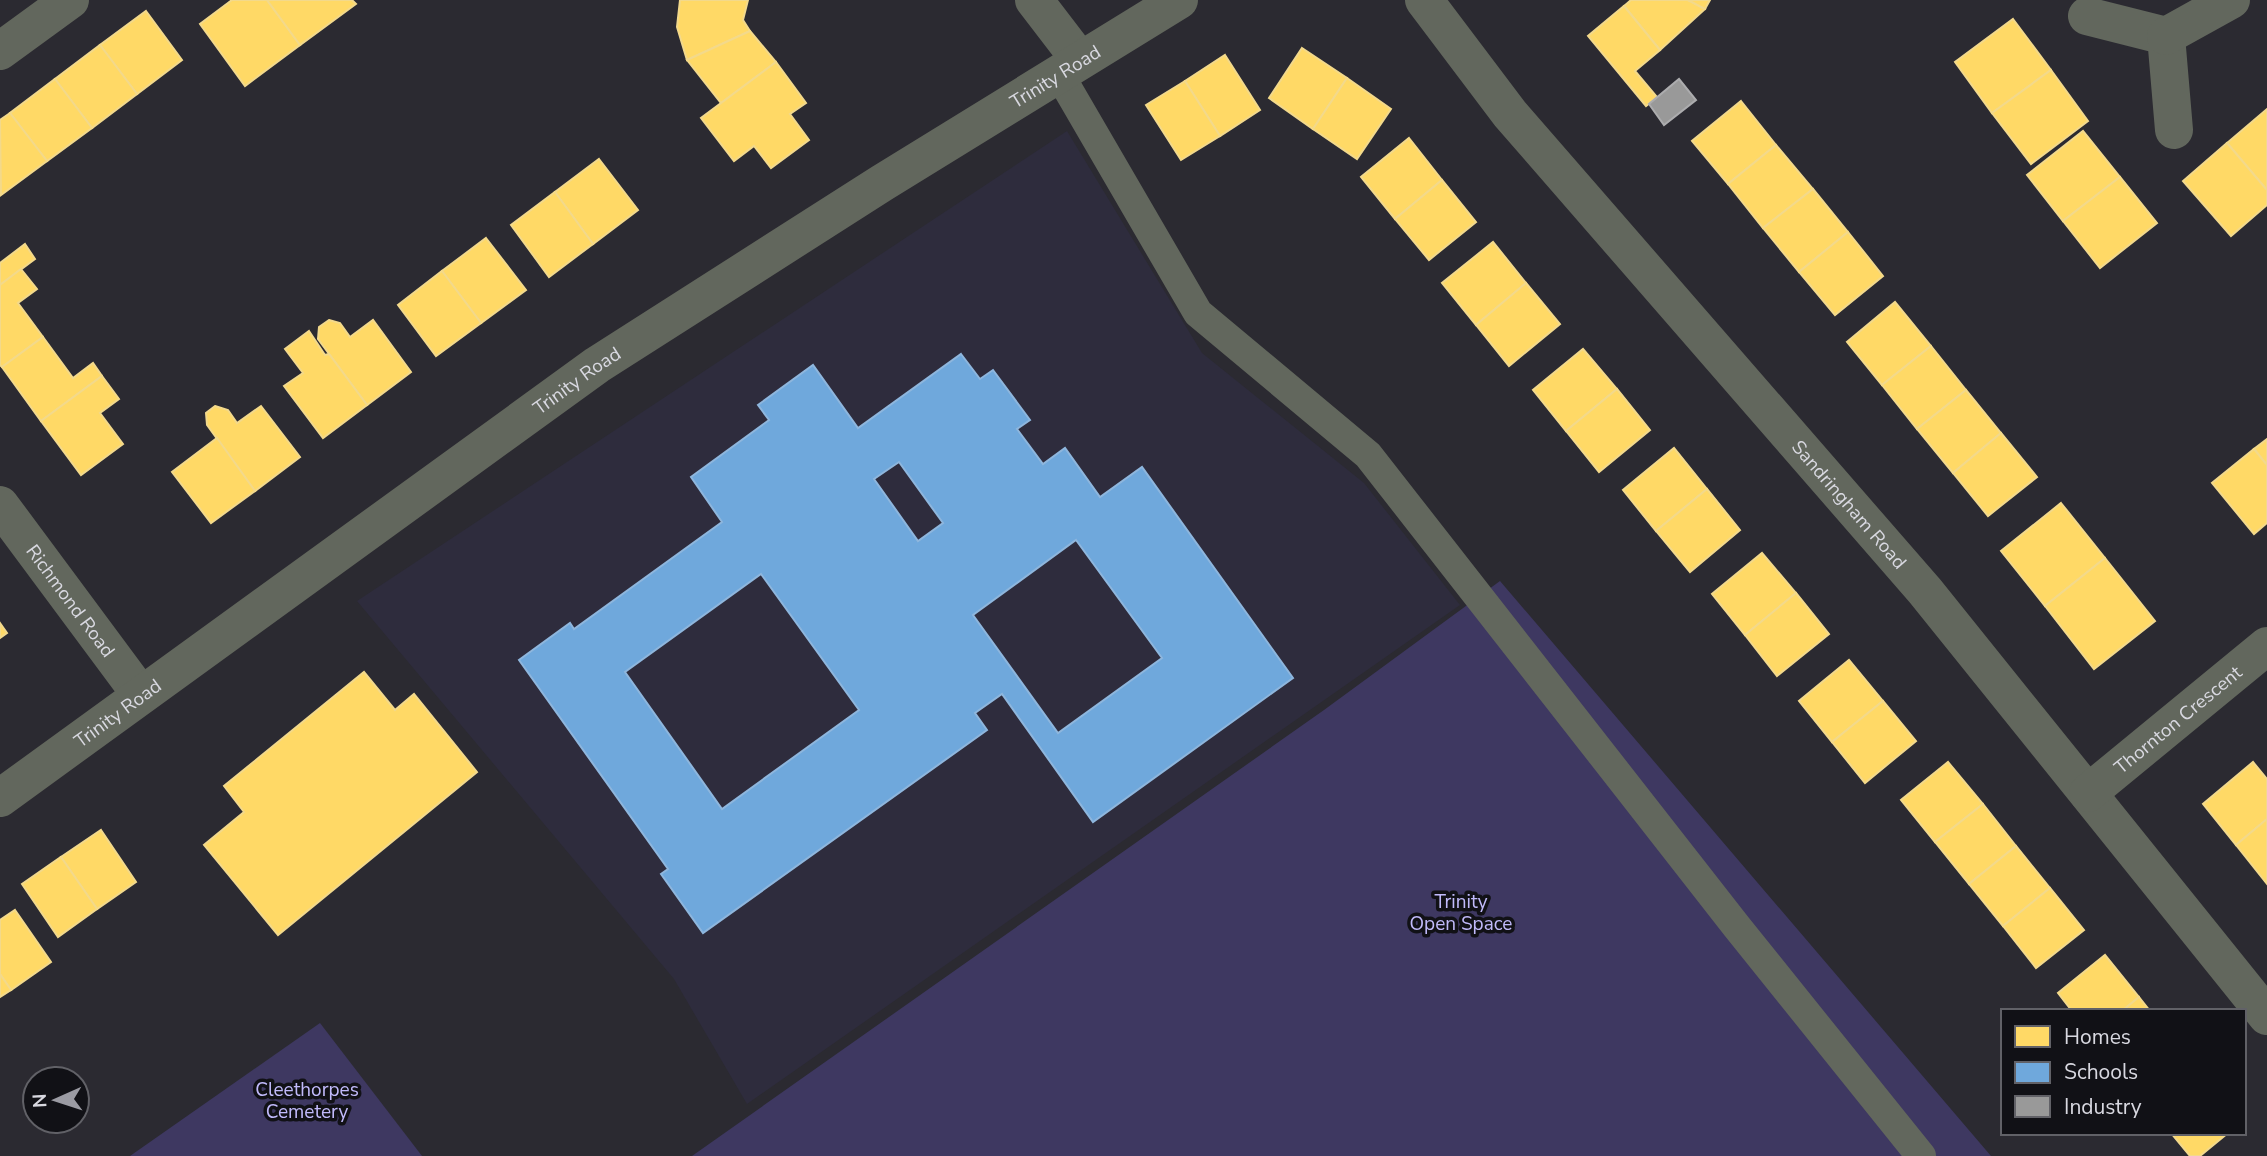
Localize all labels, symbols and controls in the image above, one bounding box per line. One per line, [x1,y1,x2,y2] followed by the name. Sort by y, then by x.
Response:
[1005,39,1106,115] street label: Trinity Road
[528,341,626,421] street label: Trinity Road
[1785,435,1912,575] street label: Sandringham Road
[20,539,121,663] street label: Richmond Road
[2109,660,2248,780] street label: Thornton Crescent
[69,673,167,754] street label: Trinity Road
[1410,889,1512,937] park label: Trinity Open Space
[2001,1009,2246,1135] legend
[2064,1023,2131,1051] text: Homes
[2064,1058,2138,1086] text: Schools
[21,1065,91,1135] north arrow
[255,1077,359,1125] park label: Cleethorpes Cemetery
[27,1093,53,1109] text: N
[2064,1093,2142,1121] text: Industry

